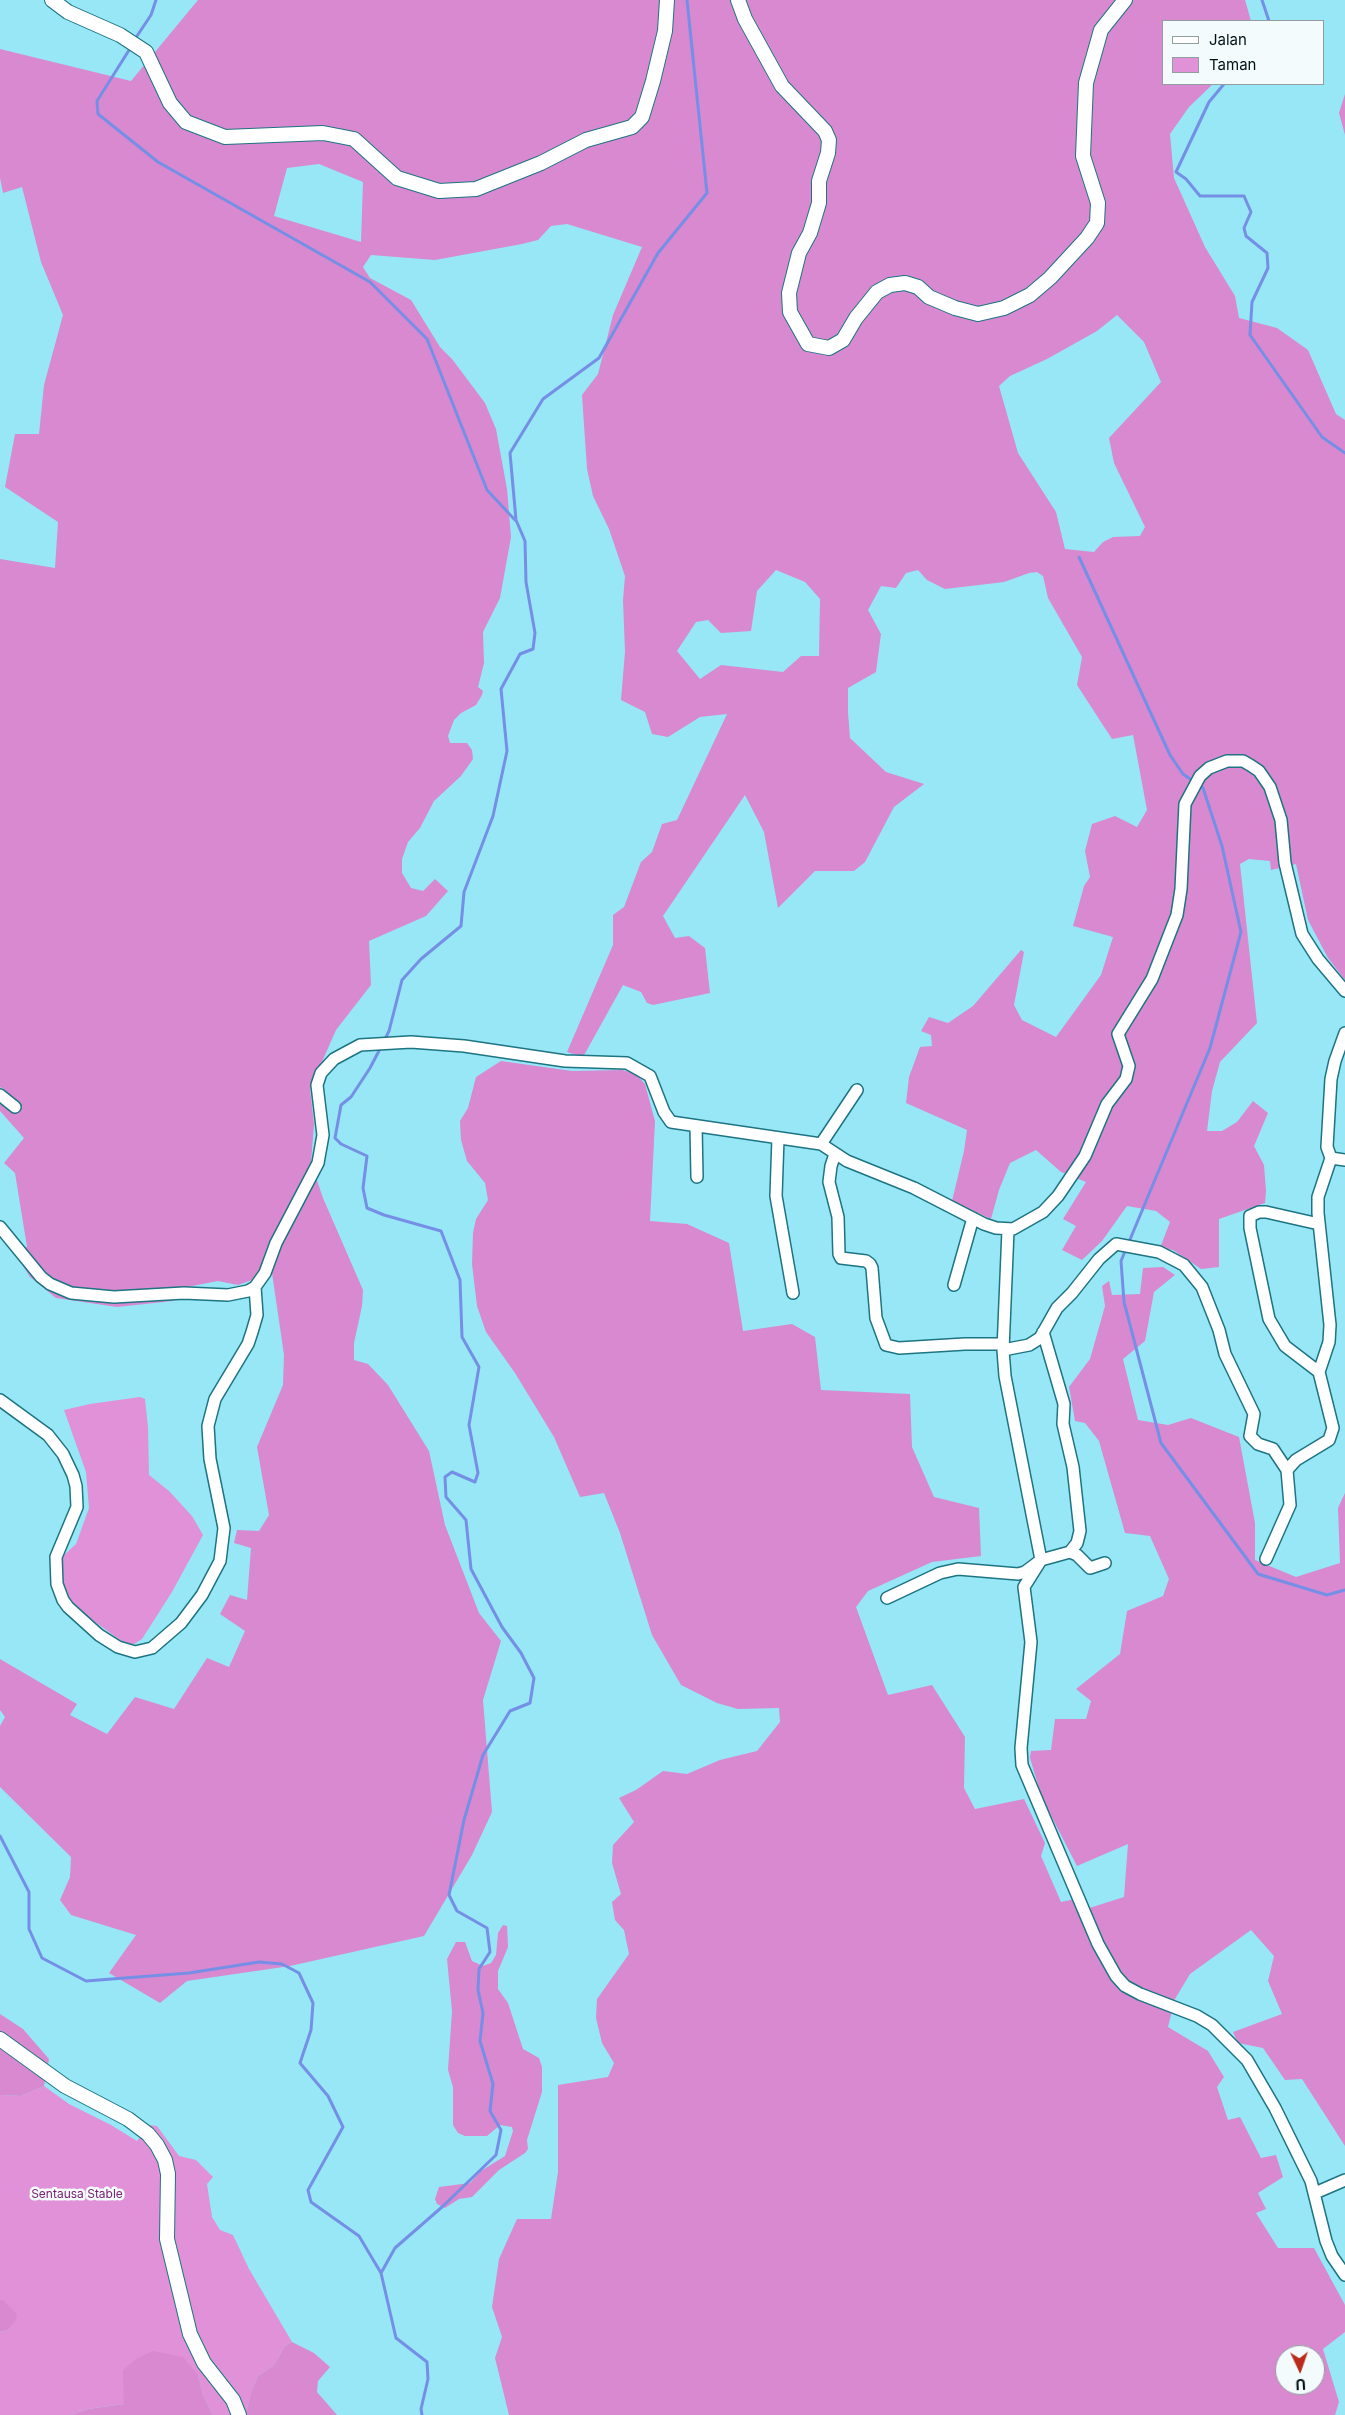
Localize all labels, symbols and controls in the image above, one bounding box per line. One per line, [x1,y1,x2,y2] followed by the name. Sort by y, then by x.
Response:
[1162,20,1325,85] legend
[1209,30,1247,49] text: Jalan
[1209,55,1256,74] text: Taman
[31,2187,123,2201] park label: Sentausa Stable
[1275,2345,1325,2395] north arrow
[1295,2376,1306,2393] text: U

